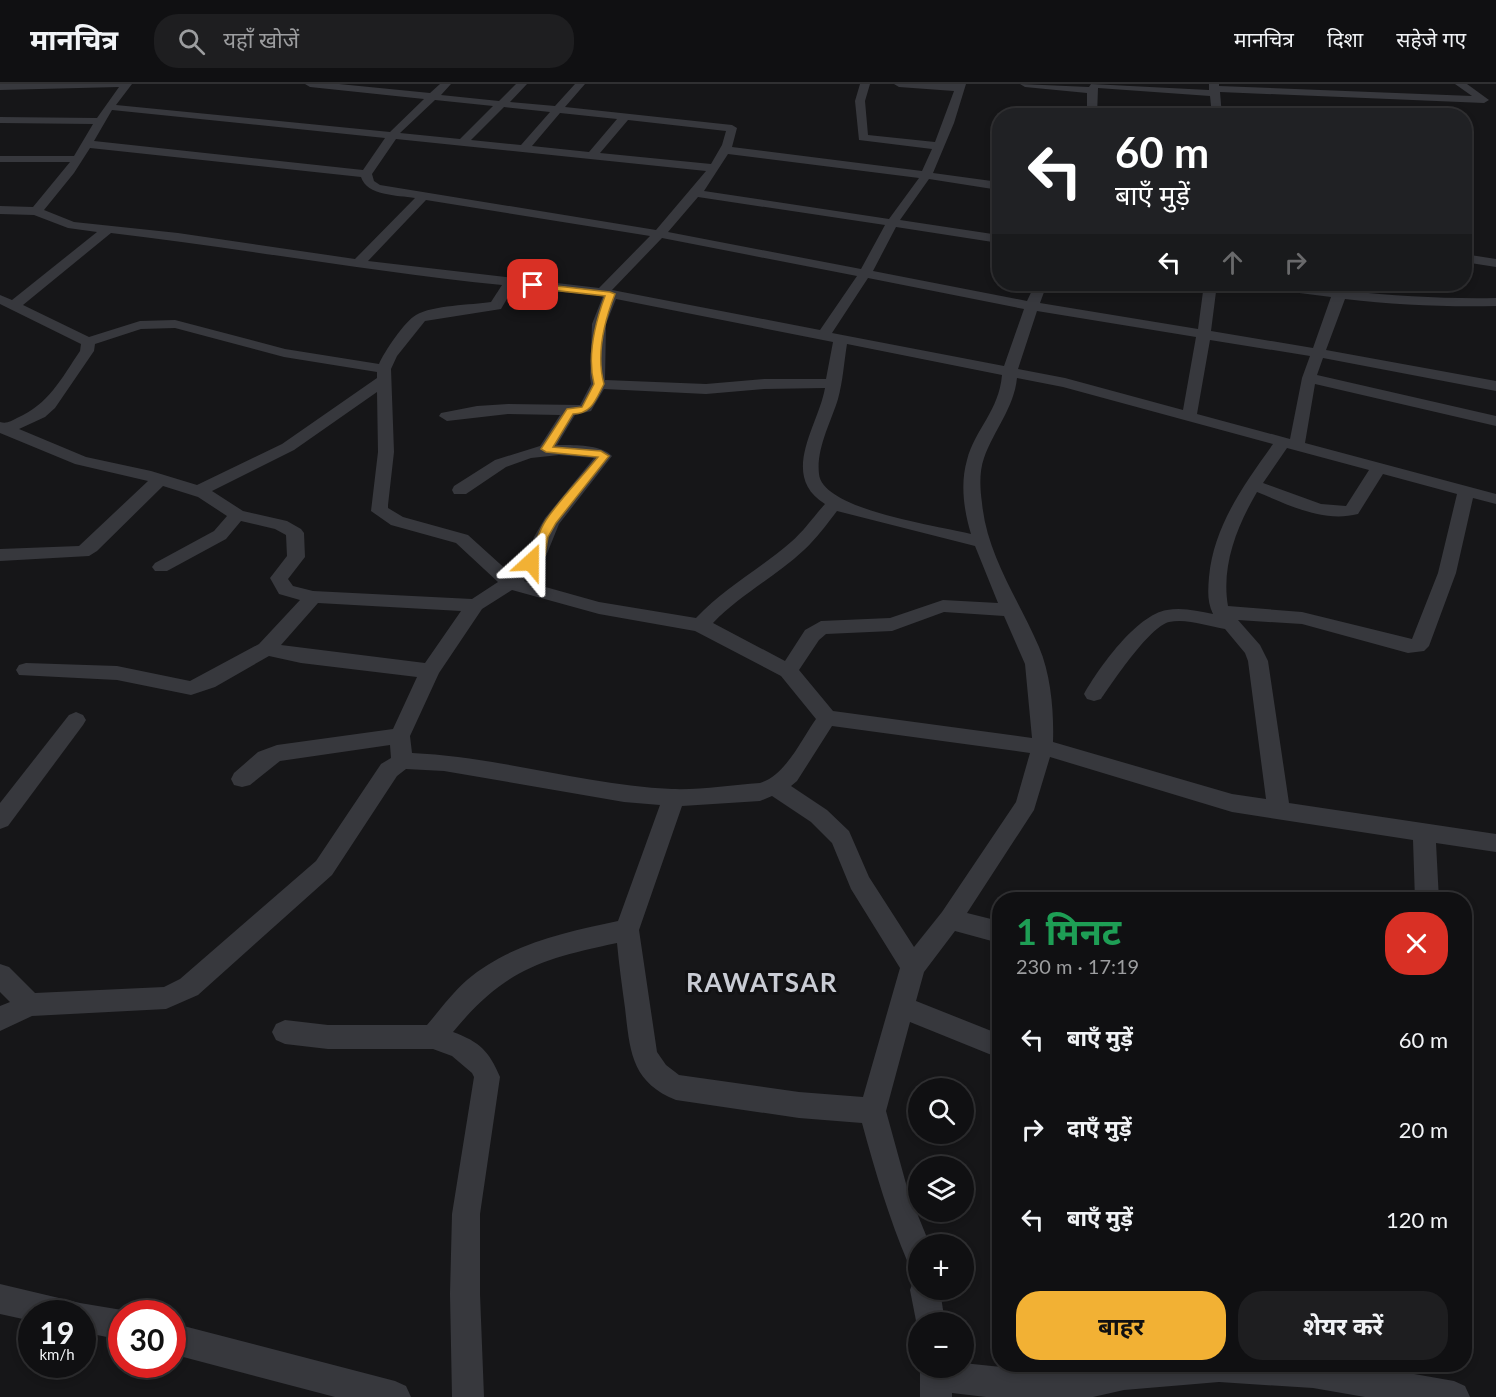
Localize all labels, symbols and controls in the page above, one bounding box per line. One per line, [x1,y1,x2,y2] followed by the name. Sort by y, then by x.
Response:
[154,14,574,68] search box
[30,22,118,56] text: मानचित्र
[175,25,208,58] icon: search
[223,26,299,53] text: यहाँ खोजें
[1234,26,1294,51] text: मानचित्र
[1327,26,1363,51] text: दिशा
[1396,26,1466,51] text: सहेजे गए
[1115,127,1209,177] text: 60 m
[1016,132,1094,210] icon: left
[1115,178,1190,211] text: बाएँ मुड़ें
[1153,246,1186,279] icon: left
[1216,246,1249,279] icon: ahead
[1279,246,1312,279] icon: right
[507,259,558,310] pin
[516,268,549,301] icon: arrive
[499,530,563,594] position arrow
[1016,909,1121,953] text: 1 मिनट
[1385,912,1448,975] button: close
[1016,954,1139,978] text: 230 m · 17:19
[686,966,838,998] district label: RAWATSAR
[1016,1023,1049,1056] icon: left
[1067,1024,1133,1051] text: बाएँ मुड़ें
[1399,1026,1448,1053] text: 60 m
[908,1078,974,1378] map controls
[908,1078,974,1144] button: search
[1016,1113,1049,1146] icon: right
[1067,1114,1131,1141] text: दाएँ मुड़ें
[1399,1116,1448,1143] text: 20 m
[908,1156,974,1222] button: layers
[1016,1203,1049,1236] icon: left
[1067,1204,1133,1231] text: बाएँ मुड़ें
[1386,1206,1448,1233] text: 120 m
[908,1234,974,1300] button: +
[1016,1291,1226,1360] button: बाहर
[1238,1291,1448,1360] button: शेयर करें
[108,1300,186,1378] speed limit sign: 30
[908,1312,974,1378] button: −
[40,1314,74,1350] text: 19
[39,1345,75,1363] text: km/h

